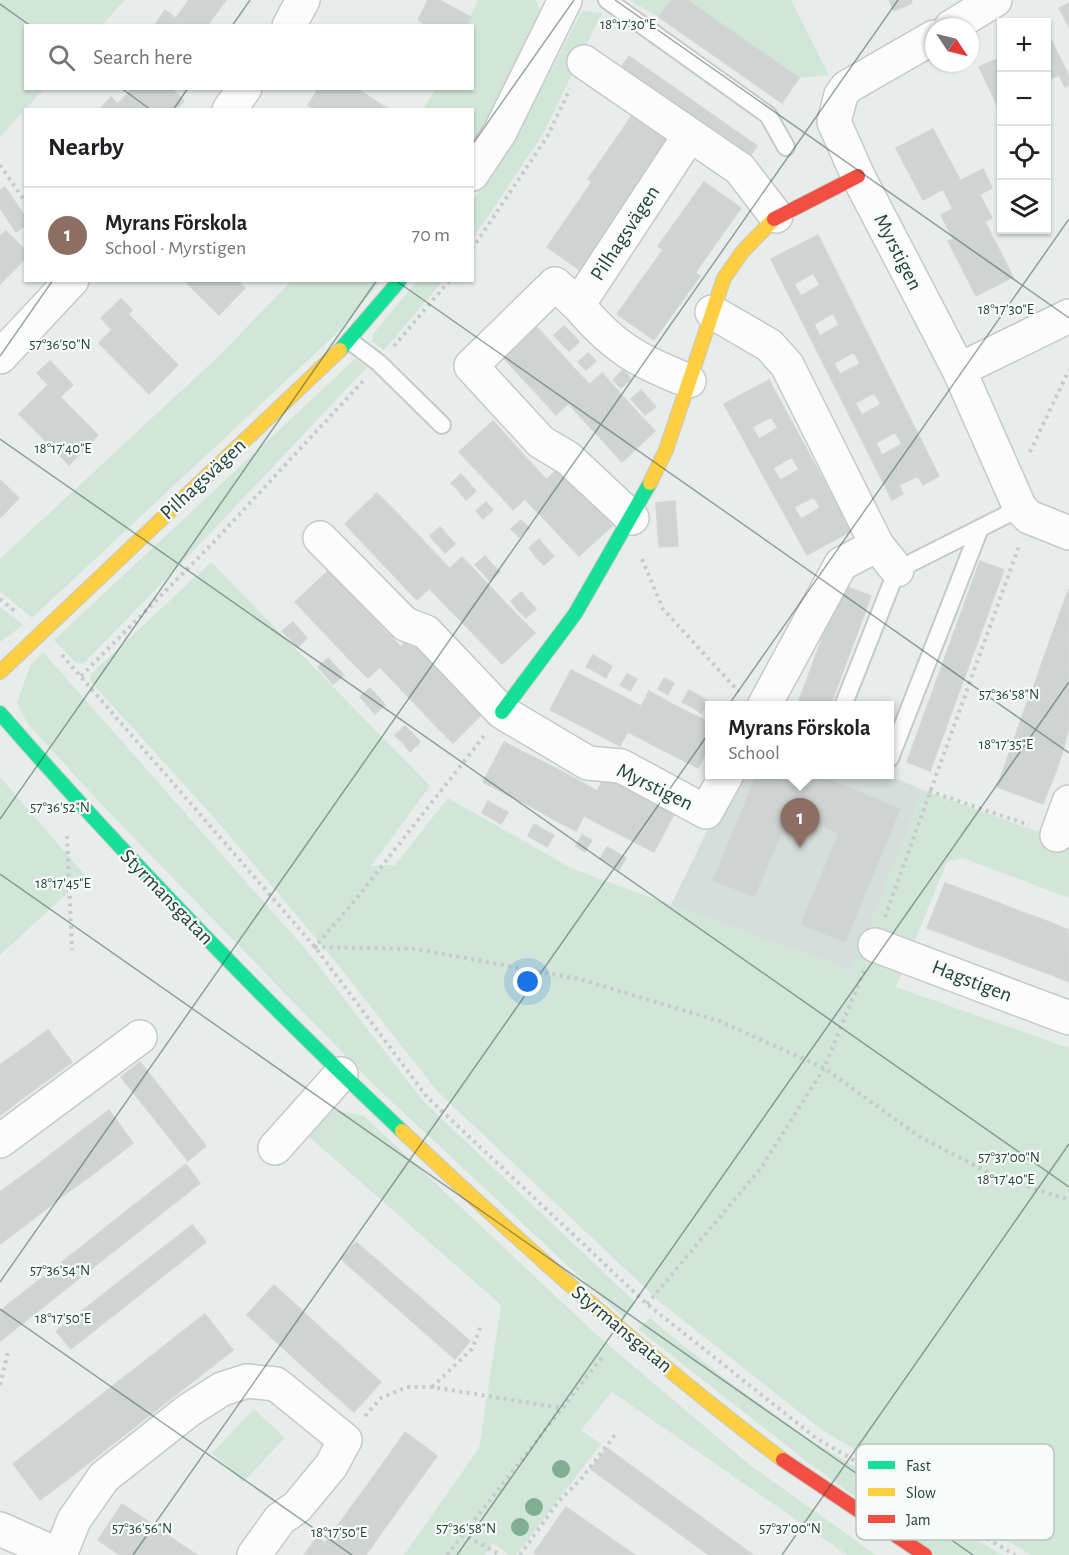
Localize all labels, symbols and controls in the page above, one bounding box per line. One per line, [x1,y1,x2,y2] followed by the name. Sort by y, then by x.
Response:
[600,17,656,32] text: 18°17'30"E
[925,18,979,72] north arrow
[997,18,1051,234] map controls
[997,18,1051,72] button: +
[24,24,474,90] search box
[45,41,78,74] icon: search
[93,46,192,68] text: Search here
[997,72,1051,126] button: −
[997,126,1051,180] button: locate
[48,134,124,160] text: Nearby
[997,180,1051,234] button: layers
[587,182,663,284] street label: Pilhagsvägen
[870,211,926,293] street label: Myrstigen
[105,212,247,234] text: Myrans Förskola
[64,225,71,245] text: 1
[412,225,450,245] text: 70 m
[105,238,246,258] text: School · Myrstigen
[978,302,1034,317] text: 18°17'30"E
[29,337,91,352] text: 57°36'50"N
[156,434,250,524] street label: Pilhagsvägen
[34,441,92,456] text: 18°17'40"E
[979,687,1039,702] text: 57°36'58"N
[705,701,894,779] popup
[728,717,871,739] text: Myrans Förskola
[979,737,1033,752] text: 18°17'35"E
[728,743,780,763] text: School
[613,760,697,814] street label: Myrstigen
[780,798,820,848] pin: 1
[30,800,90,815] text: 57°36'52"N
[116,845,218,949] street label: Styrmansgatan
[35,876,91,891] text: 18°17'45"E
[929,956,1015,1006] street label: Hagstigen
[513,967,542,996] your location
[978,1150,1040,1165] text: 57°37'00"N
[977,1172,1035,1187] text: 18°17'40"E
[30,1263,90,1278] text: 57°36'54"N
[568,1281,676,1377] street label: Styrmansgatan
[35,1311,91,1326] text: 18°17'50"E
[856,1444,1054,1540] legend
[906,1458,931,1474] text: Fast
[906,1485,936,1501] text: Slow
[906,1512,931,1528] text: Jam
[112,1521,172,1536] text: 57°36'56"N
[436,1521,496,1536] text: 57°36'58"N
[759,1521,821,1536] text: 57°37'00"N
[311,1525,367,1540] text: 18°17'50"E

